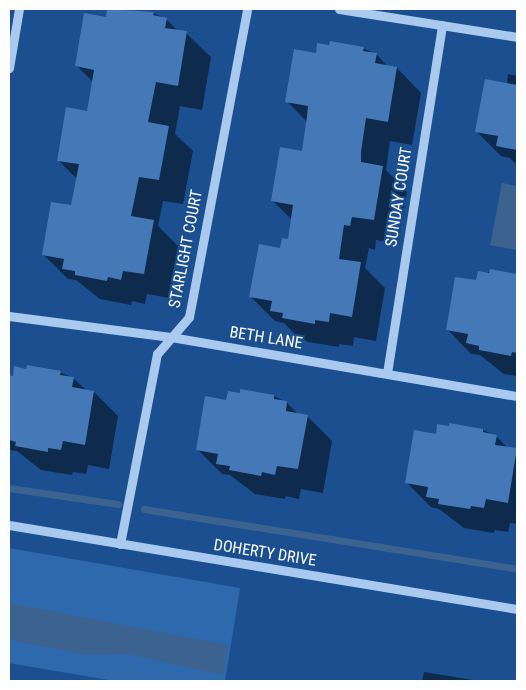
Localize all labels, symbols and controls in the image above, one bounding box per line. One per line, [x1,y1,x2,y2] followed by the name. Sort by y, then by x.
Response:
[382,146,416,248] street label: SUNDAY COURT
[165,188,207,310] street label: STARLIGHT COURT
[228,323,304,353] street label: BETH LANE
[212,535,318,571] street label: DOHERTY DRIVE

